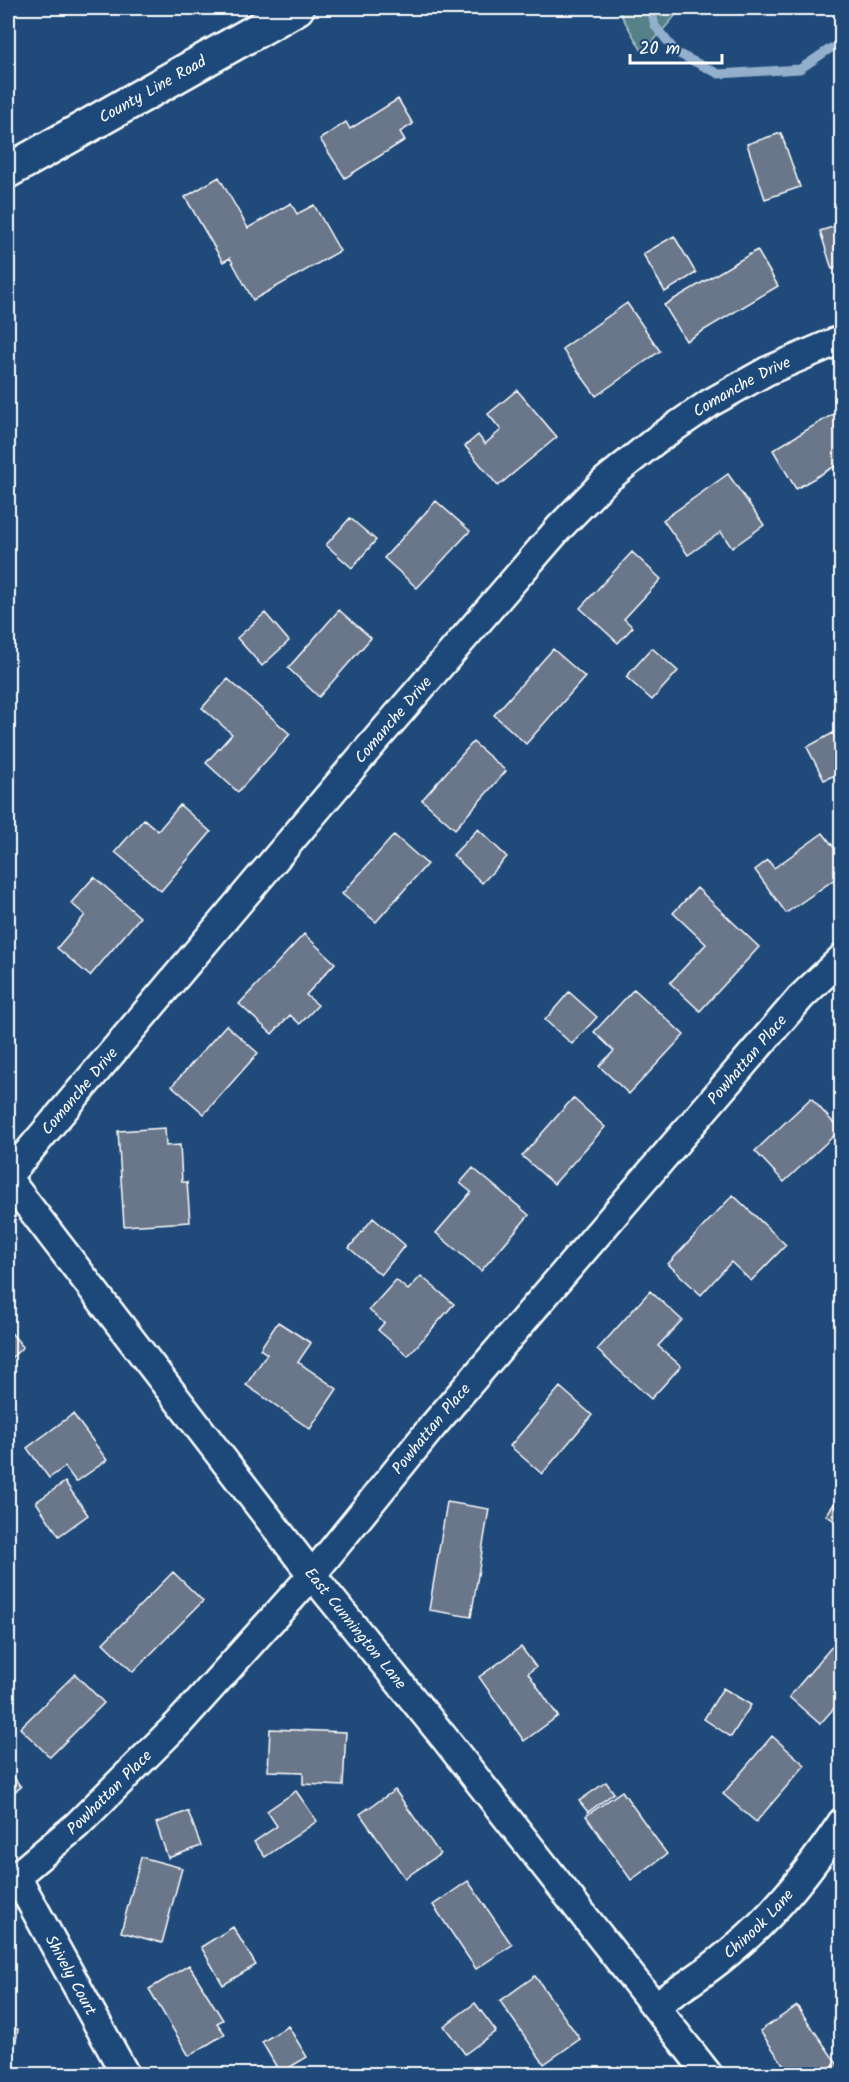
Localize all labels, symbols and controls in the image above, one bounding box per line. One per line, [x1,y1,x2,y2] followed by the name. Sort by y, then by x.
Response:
[630,27,722,65] scale bar
[639,35,680,64] text: 20 m
[94,49,212,130] street label: County Line Road
[688,350,794,424] street label: Comanche Drive
[348,671,438,769] street label: Comanche Drive
[701,1009,793,1110] street label: Powhattan Place
[35,1042,124,1141] street label: Comanche Drive
[386,1378,477,1480] street label: Powhattan Place
[298,1562,413,1695] street label: East Cunnington Lane
[61,1744,158,1841] street label: Powhattan Place
[718,1883,800,1965] street label: Chinook Lane
[39,1930,104,2021] street label: Shively Court

